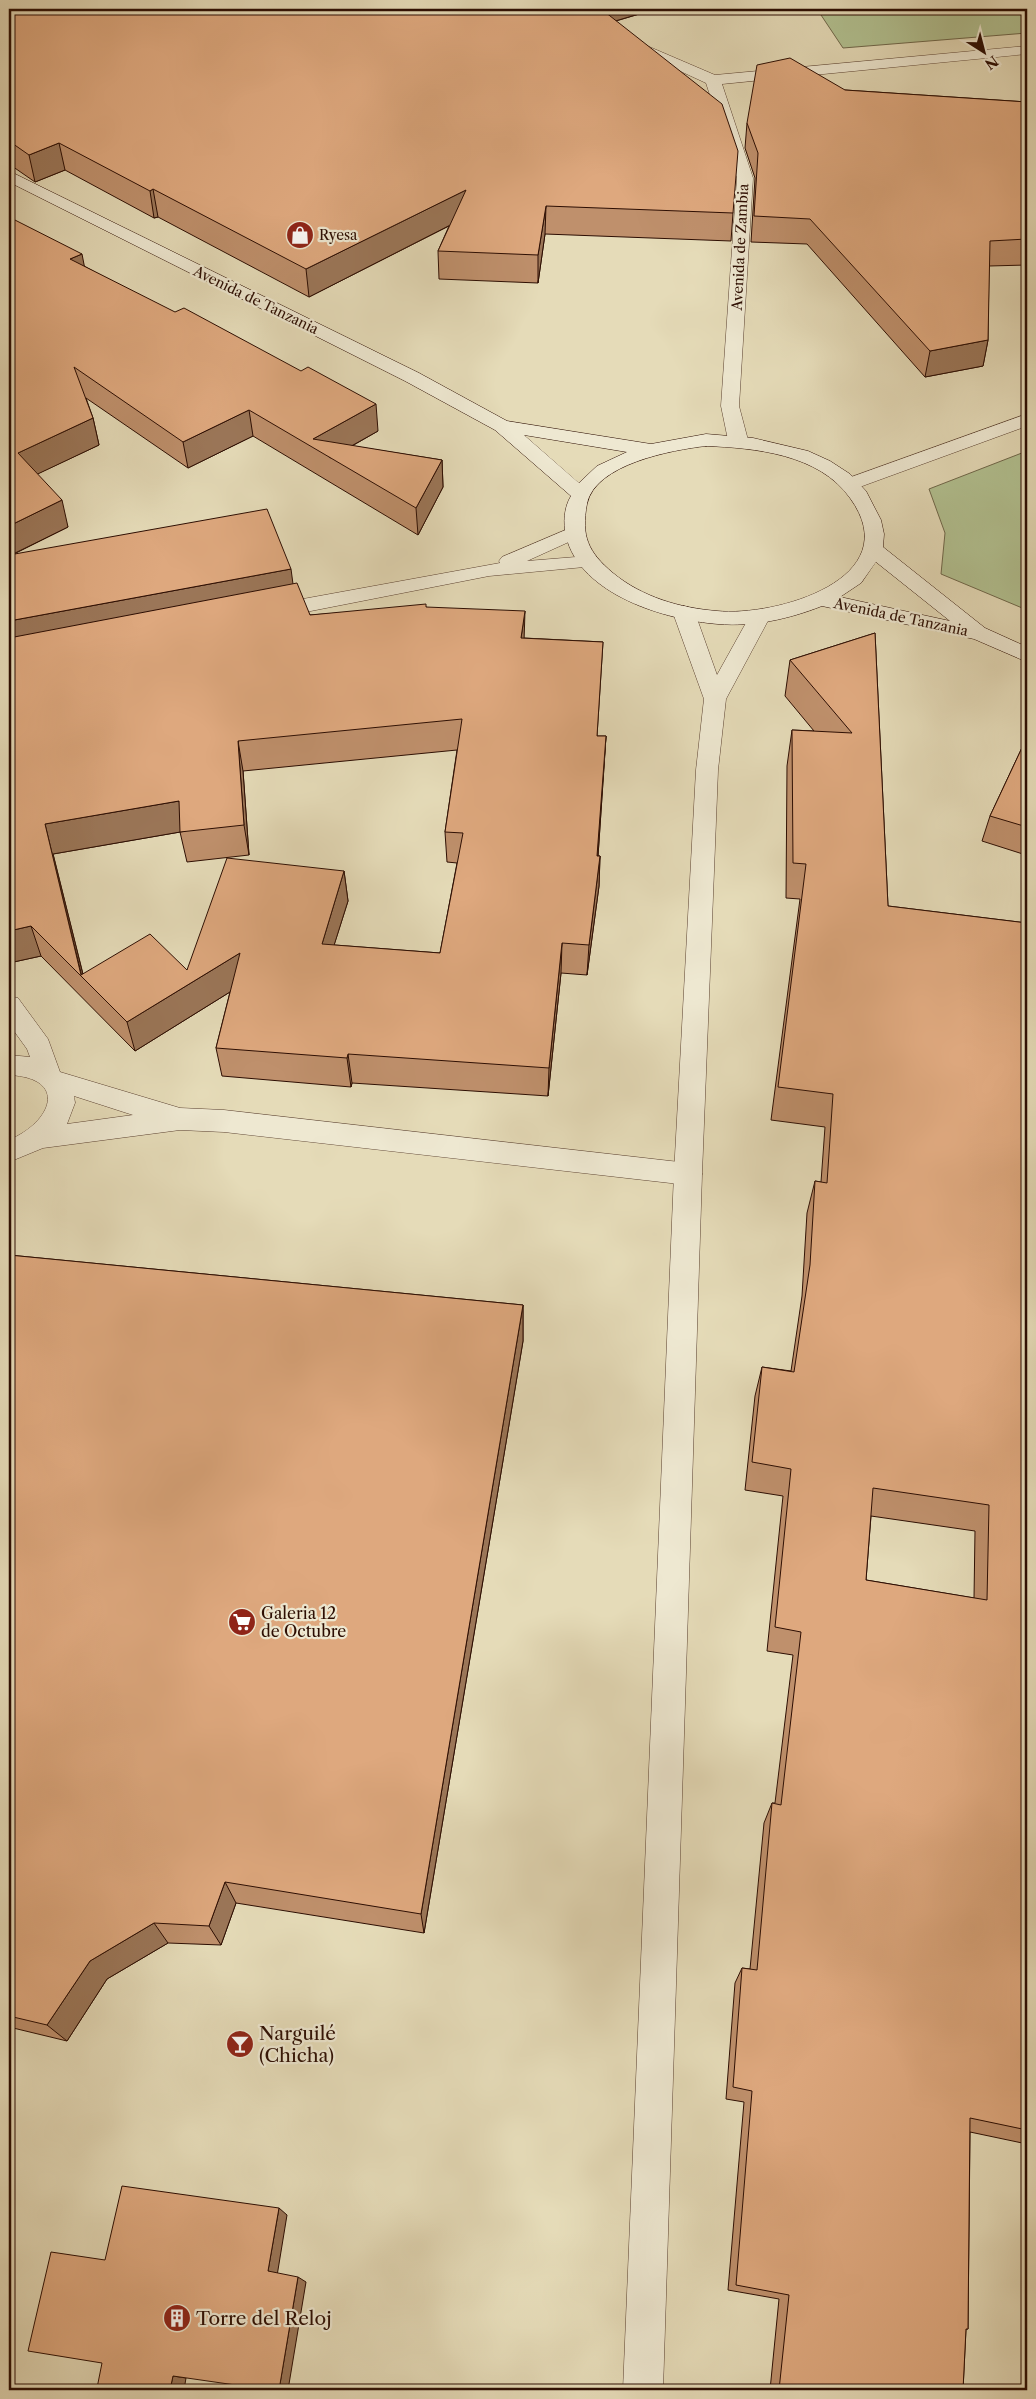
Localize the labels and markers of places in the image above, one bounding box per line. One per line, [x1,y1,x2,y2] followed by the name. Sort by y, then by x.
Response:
[285,220,315,250] shop icon: Ryesa
[319,226,358,244] place label: Ryesa
[261,1603,346,1641] place label: Galeria 12 de Octubre
[227,1607,257,1637] supermarket icon: Galeria 12 de Octubre
[259,2022,336,2067] place label: Narguilé (Chicha)
[225,2029,255,2059] bar icon: Narguilé (Chicha)
[162,2303,192,2333] building icon: Torre del Reloj
[196,2307,332,2330] place label: Torre del Reloj

